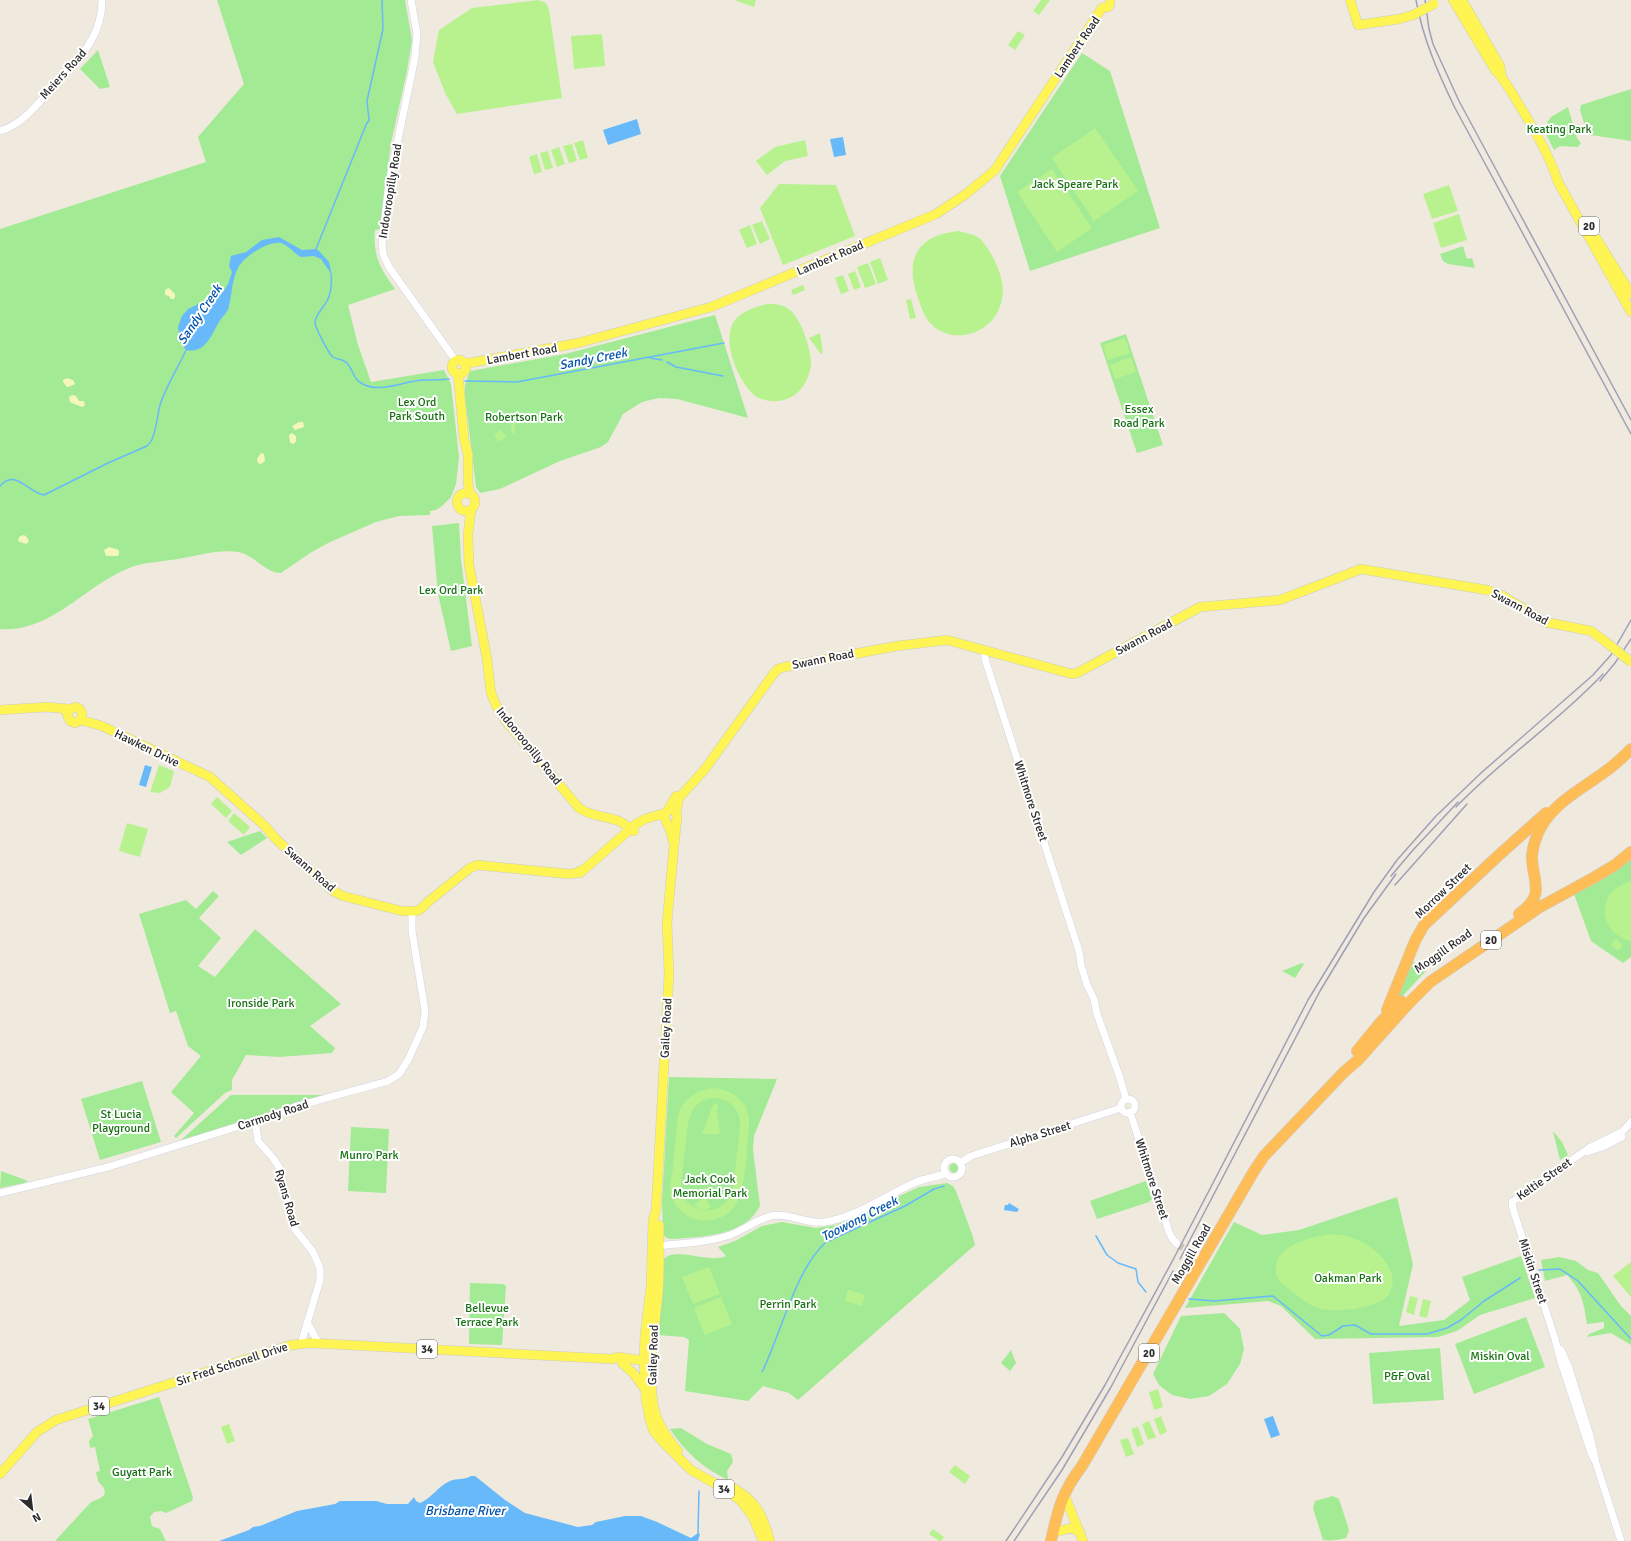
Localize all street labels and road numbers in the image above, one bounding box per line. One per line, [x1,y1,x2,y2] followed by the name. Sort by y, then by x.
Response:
[1051,14,1104,81] street label: Lambert Road
[37,46,90,103] street label: Meiers Road
[376,143,405,240] street label: Indooroopilly Road
[1579,217,1599,235] road number: 20
[794,238,866,279] street label: Lambert Road
[486,341,559,368] street label: Lambert Road
[1489,586,1551,629] street label: Swann Road
[1113,616,1175,659] street label: Swann Road
[791,646,855,673] street label: Swann Road
[493,704,565,788] street label: Indooroopilly Road
[112,726,182,771] street label: Hawken Drive
[1010,759,1051,843] street label: Whitmore Street
[281,843,338,896] street label: Swann Road
[1412,861,1475,922] street label: Morrow Street
[1412,926,1475,977] street label: Moggill Road
[1481,931,1501,949] road number: 20
[657,998,676,1059] street label: Gailey Road
[236,1097,311,1134] street label: Carmody Road
[1008,1118,1073,1151] street label: Alpha Street
[1131,1137,1172,1221] street label: Whitmore Street
[1514,1155,1575,1204] street label: Keltie Street
[271,1168,302,1229] street label: Ryans Road
[1168,1221,1215,1287] street label: Moggill Road
[1515,1237,1550,1306] street label: Miskin Street
[645,1325,662,1385] street label: Gailey Road
[175,1339,290,1390] street label: Sir Fred Schonell Drive
[417,1340,437,1358] road number: 34
[1139,1344,1159,1362] road number: 20
[89,1397,109,1415] road number: 34
[714,1480,734,1498] road number: 34

